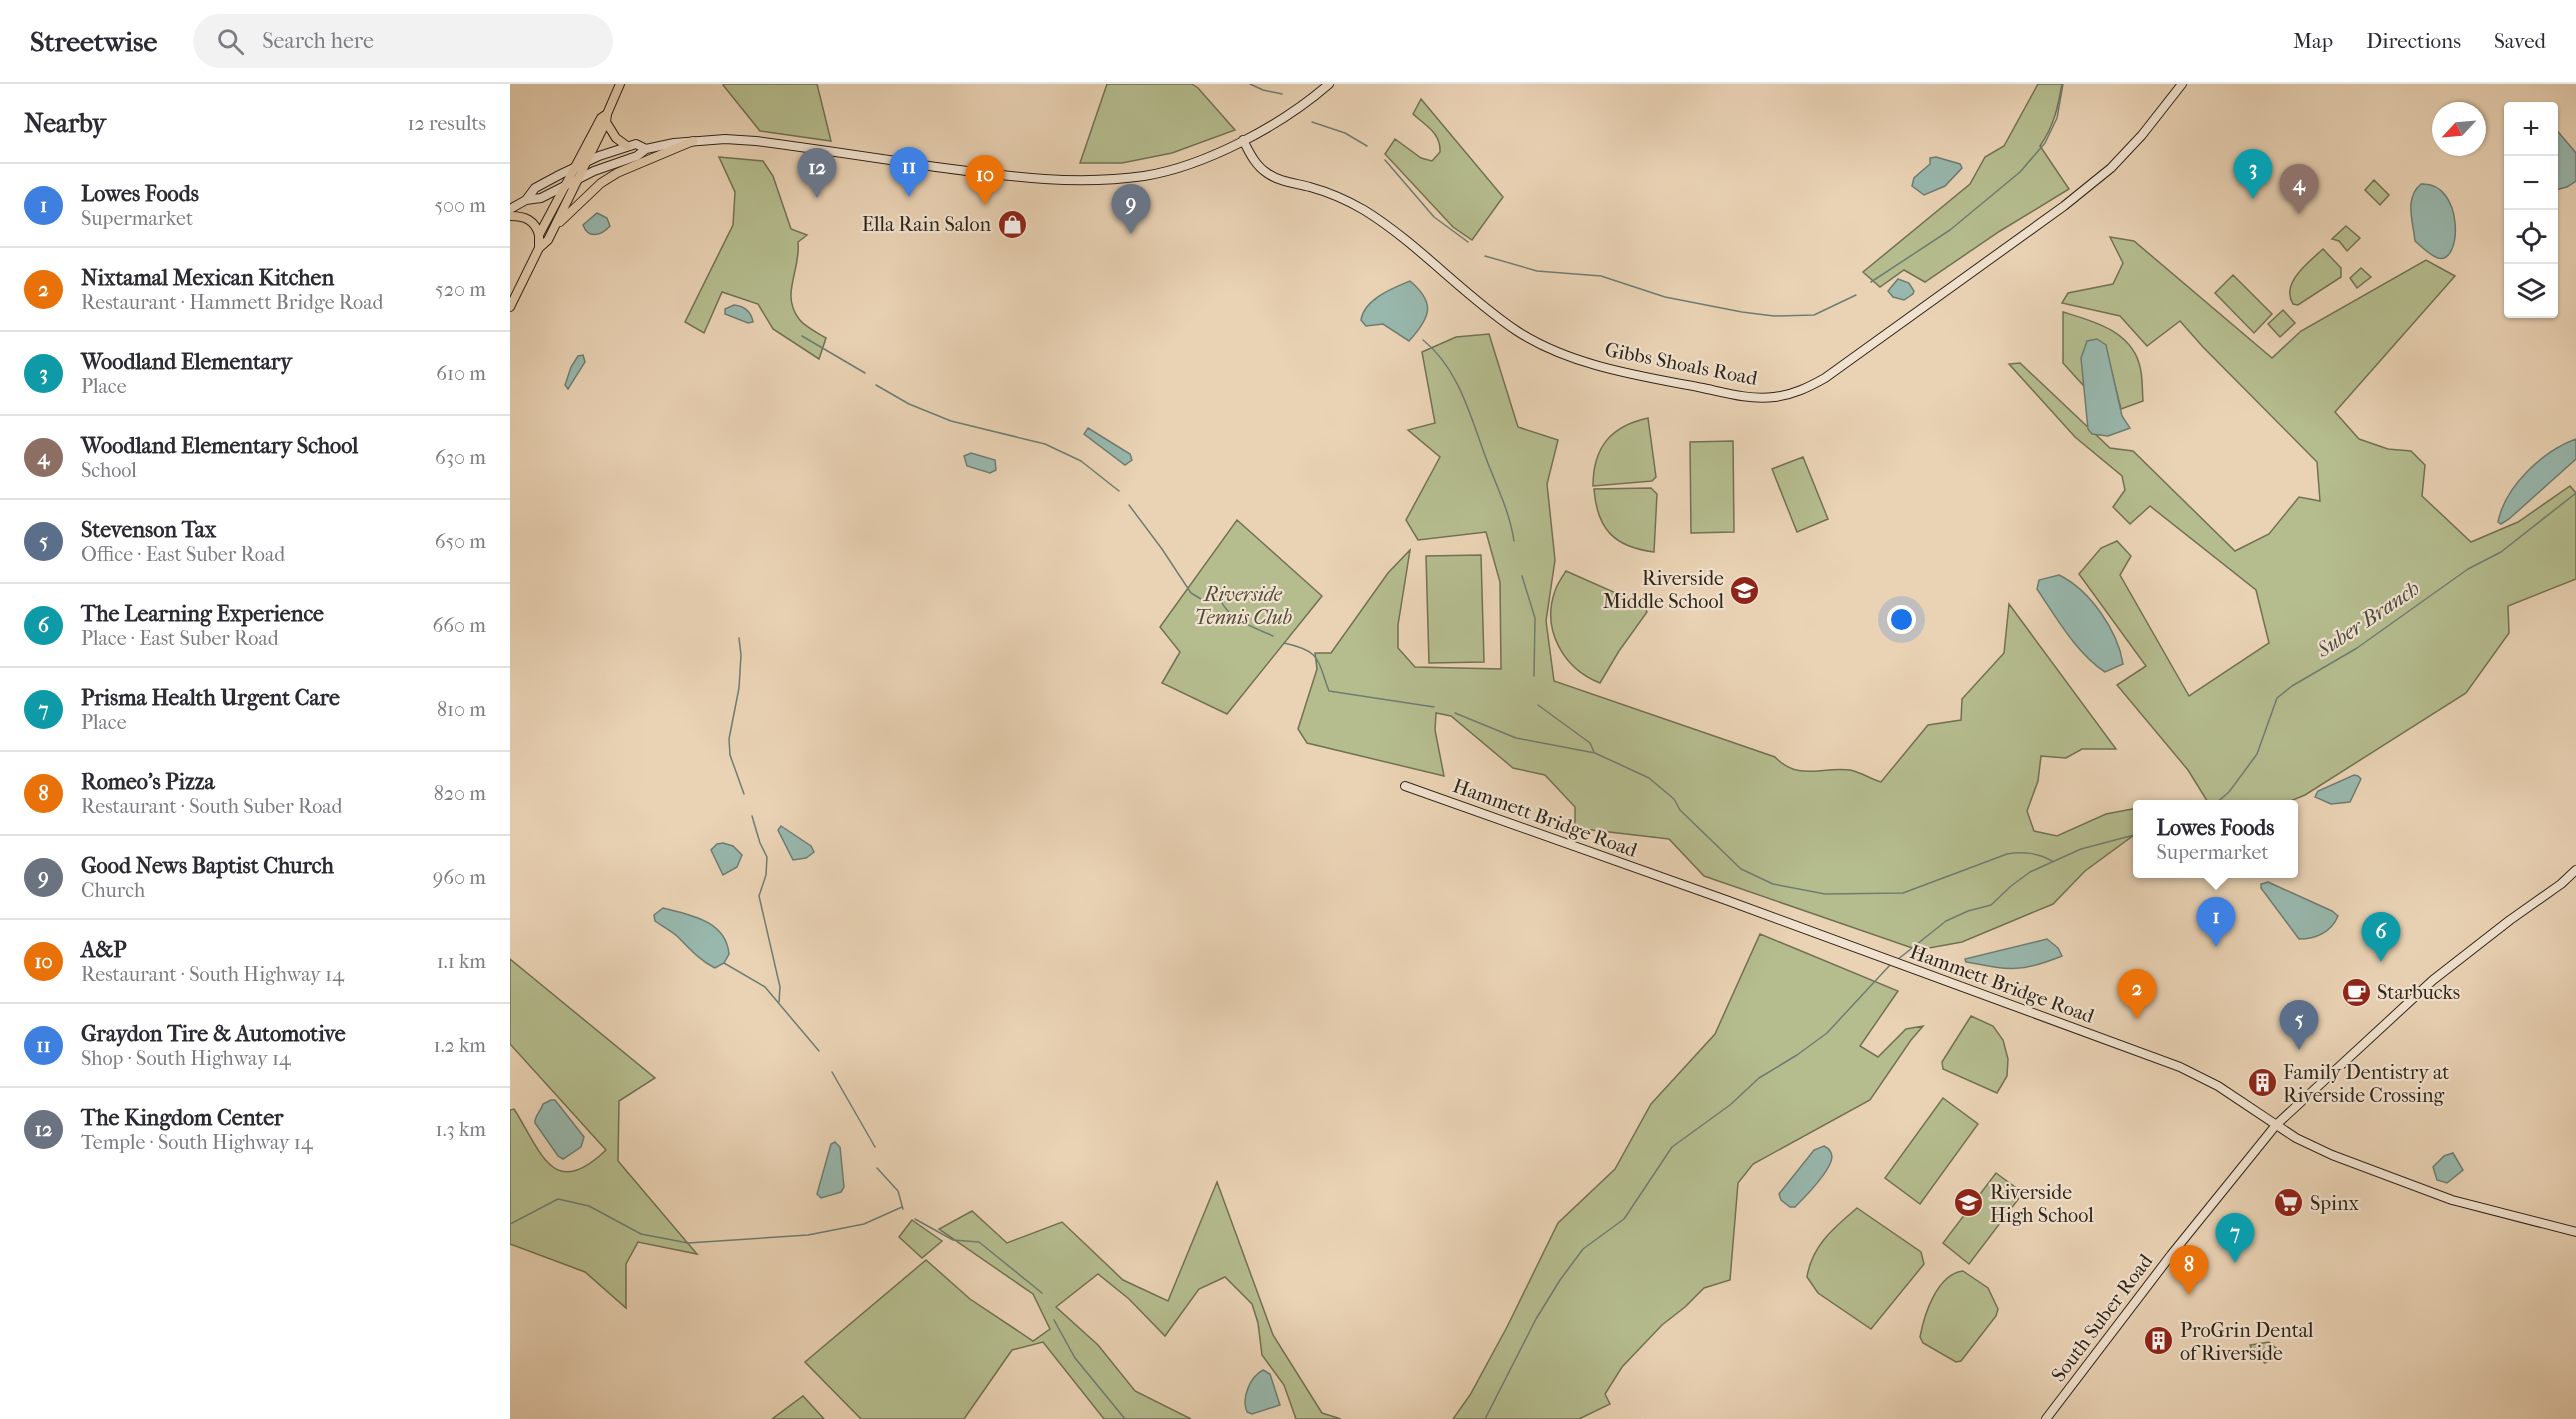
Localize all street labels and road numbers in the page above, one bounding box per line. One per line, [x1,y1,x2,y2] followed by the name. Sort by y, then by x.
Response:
[1603,338,1760,390] street label: Gibbs Shoals Road
[1450,774,1641,862] street label: Hammett Bridge Road
[1907,940,2098,1028] street label: Hammett Bridge Road
[2047,1249,2158,1386] street label: South Suber Road

